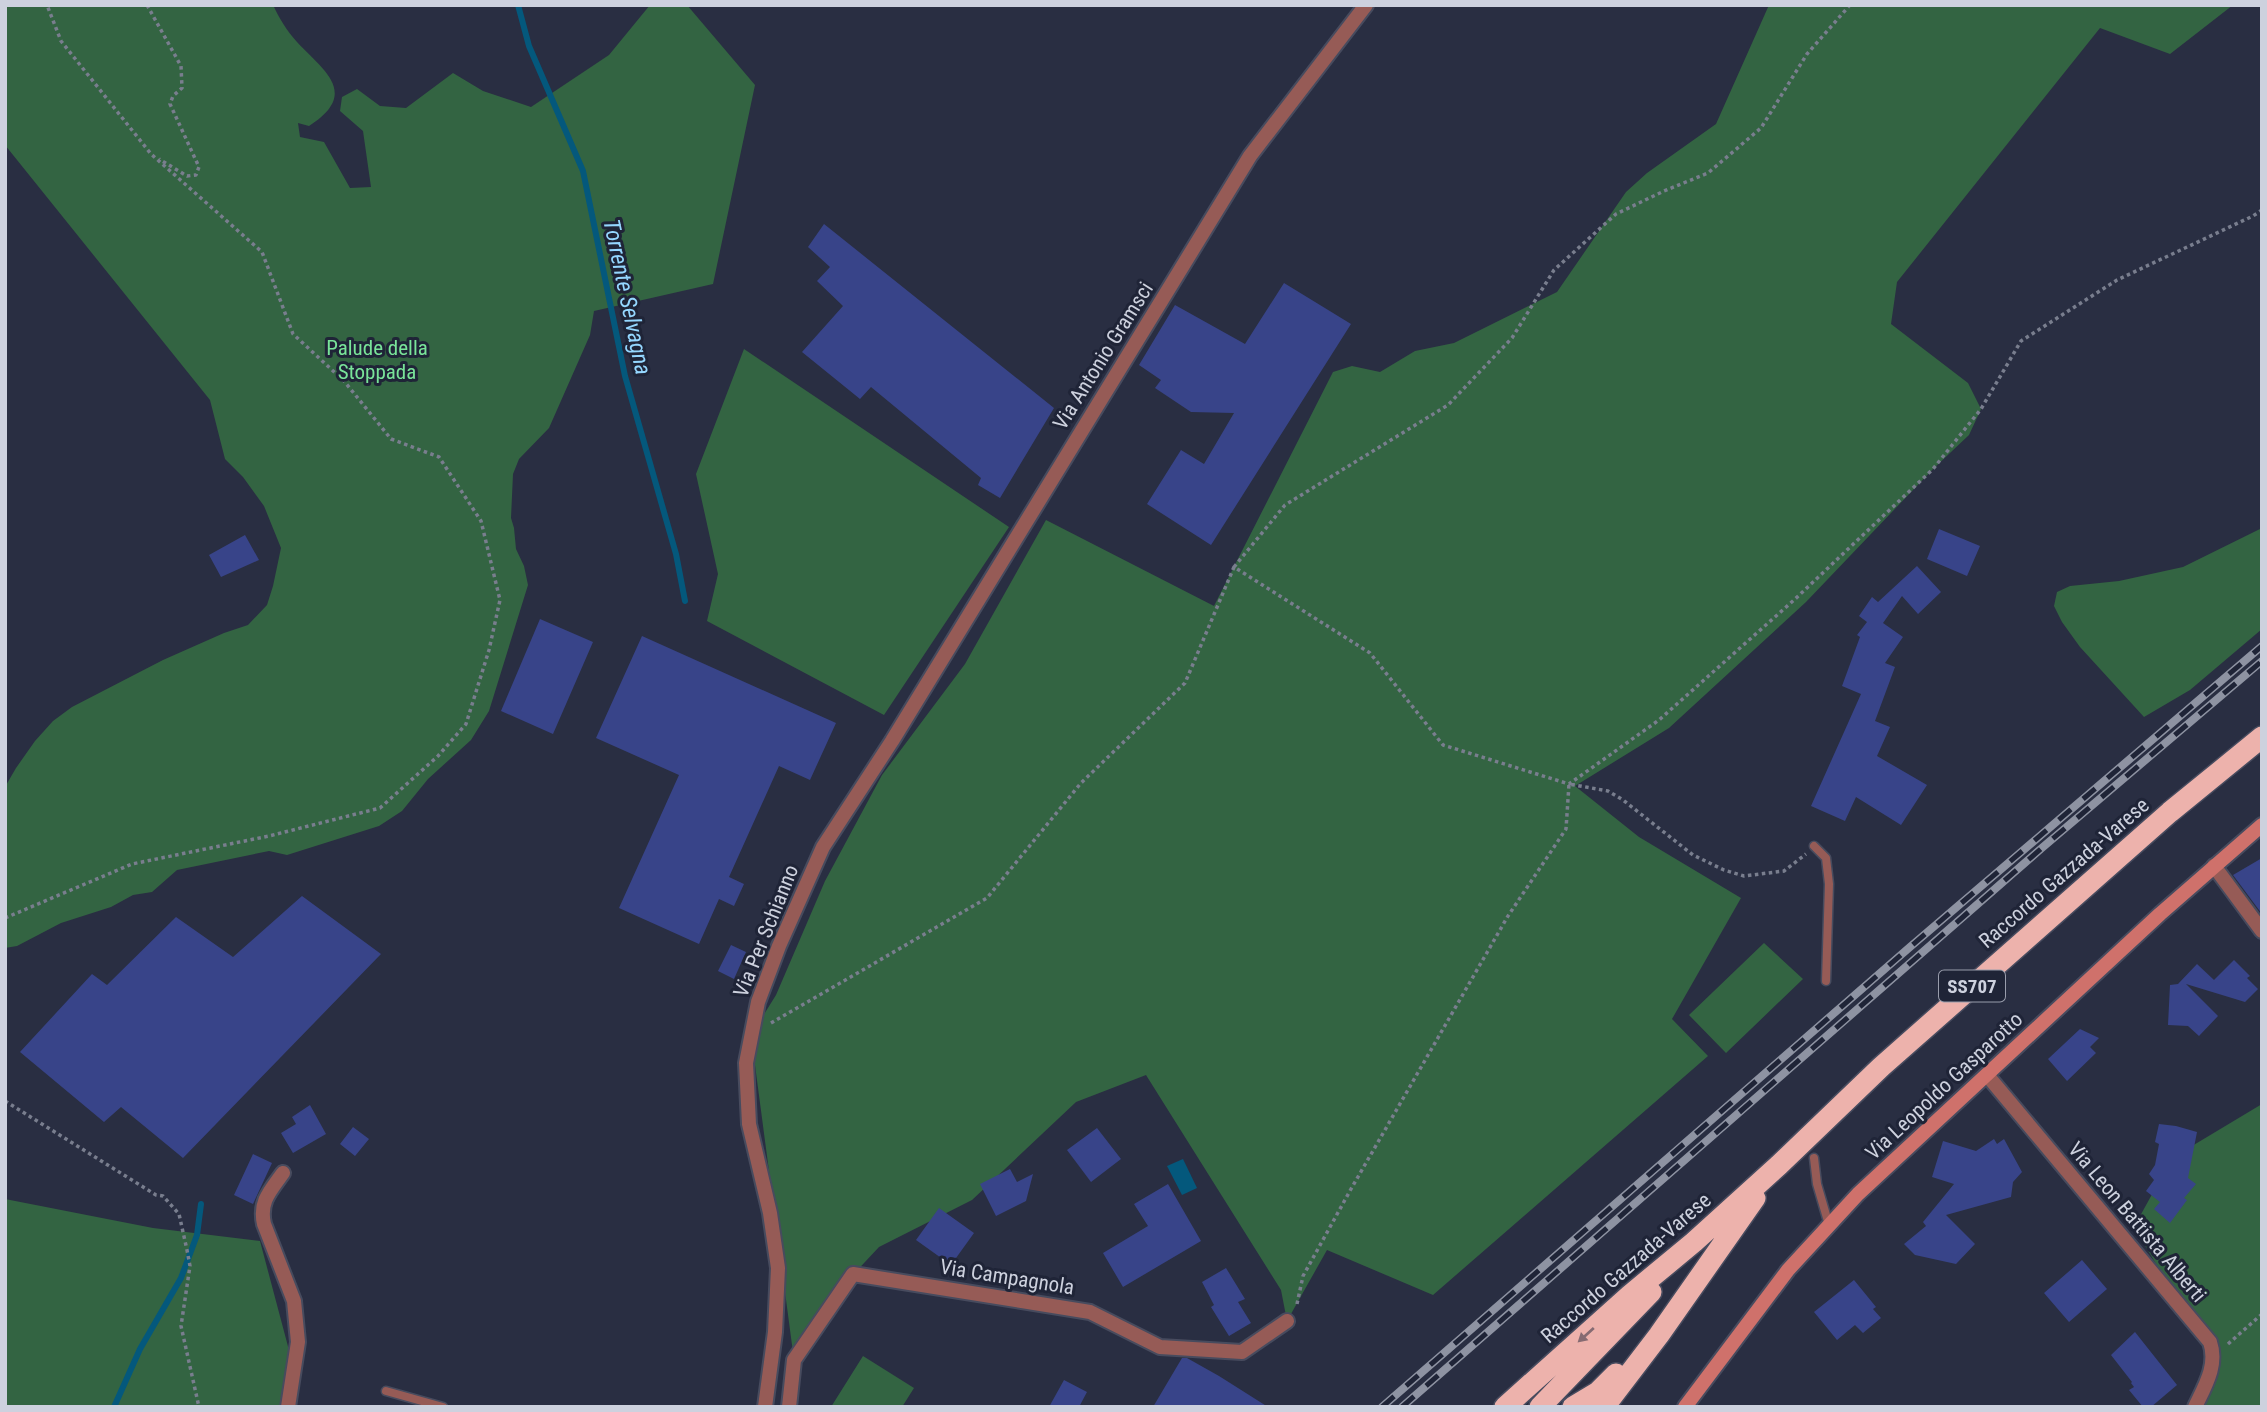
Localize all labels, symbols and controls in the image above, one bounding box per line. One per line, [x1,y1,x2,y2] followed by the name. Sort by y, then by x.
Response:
[597,217,657,377] water label: Torrente Selvagna
[1048,278,1158,434] street label: Via Antonio Gramsci
[326,336,428,384] park label: Palude della Stoppada
[1974,793,2154,953] street label: Raccordo Gazzada-Varese
[729,861,803,1001] street label: Via Per Schianno
[1939,970,2005,1002] road number: SS707
[1861,1007,2027,1165] street label: Via Leopoldo Gasparotto
[2063,1137,2211,1307] street label: Via Leon Battista Alberti
[1536,1188,1716,1348] street label: Raccordo Gazzada-Varese
[938,1255,1076,1299] street label: Via Campagnola
[1578,1326,1595,1342] one-way arrow

